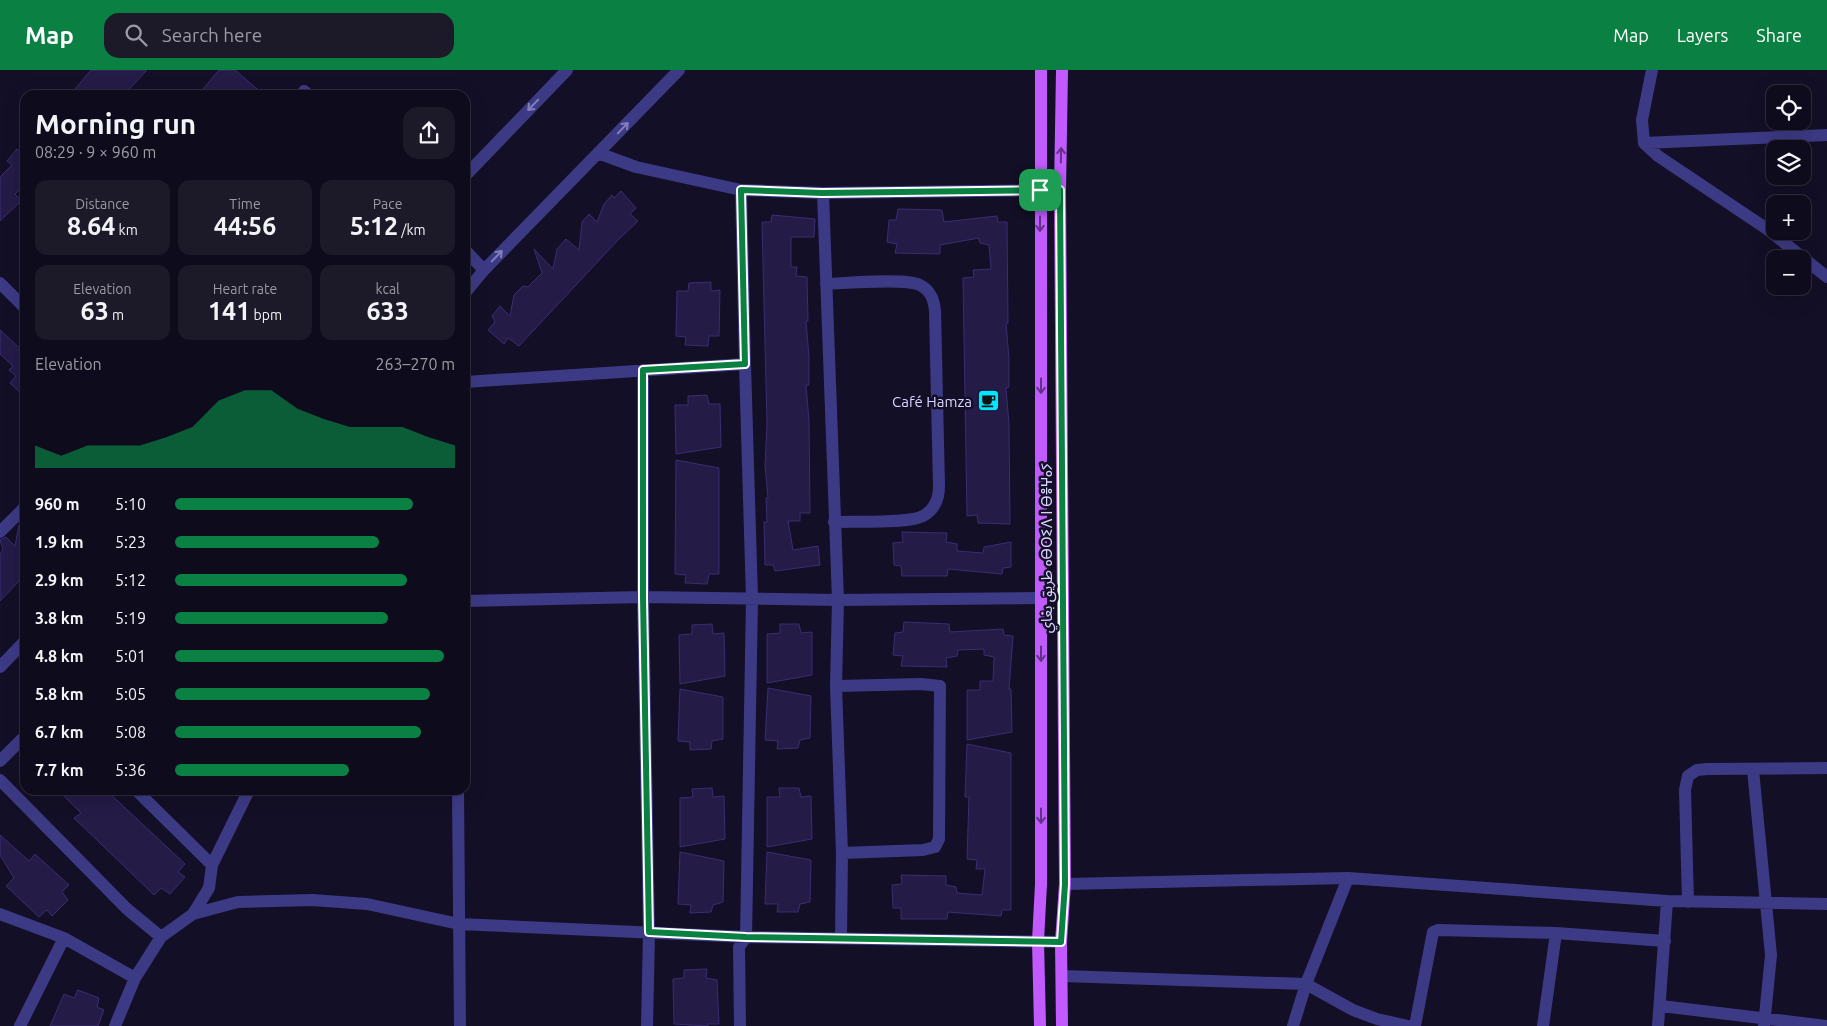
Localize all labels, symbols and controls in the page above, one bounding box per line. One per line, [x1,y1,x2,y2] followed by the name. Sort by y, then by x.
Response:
[104,13,454,58] search box
[122,21,150,49] icon: search
[25,22,74,49] text: Map
[162,24,262,46] text: Search here
[1613,25,1649,45] text: Map
[1677,25,1728,45] text: Layers
[1756,25,1802,45] text: Share
[1766,85,1811,295] map controls
[1766,85,1811,130] button: locate
[527,99,539,111] one-way arrow
[403,107,455,159] button: share
[35,108,196,139] text: Morning run
[617,121,629,134] one-way arrow
[1766,140,1811,185] button: layers
[35,143,156,161] text: 08:29 · 9 × 960 m
[1056,147,1066,164] one-way arrow
[1019,169,1061,211] pin
[1026,176,1054,204] icon: arrive
[1766,195,1811,240] button: +
[75,196,129,212] text: Distance
[229,196,261,212] text: Time
[373,196,402,212] text: Pace
[67,212,115,240] text: 8.64
[214,212,276,240] text: 44:56
[350,212,398,240] text: 5:12
[1035,215,1045,231] one-way arrow
[115,222,138,238] text: km
[398,222,426,238] text: /km
[491,250,503,263] one-way arrow
[1766,250,1811,295] button: −
[73,281,132,297] text: Elevation
[213,281,277,297] text: Heart rate
[376,281,400,297] text: kcal
[81,297,109,325] text: 63
[208,297,250,325] text: 141
[367,297,409,325] text: 633
[109,307,124,323] text: m
[250,307,282,323] text: bpm
[35,355,102,373] text: Elevation
[375,355,455,373] text: 263–270 m
[1036,378,1046,394] one-way arrow
[976,389,1000,413] cafe icon: Café Hamza
[892,393,972,410] place label: Café Hamza
[1038,463,1058,633] street label: طريق بغاي ⴰⴱⵔⵉⴷ ⵏ ⴱⴻⵖⴰⵢ
[35,495,80,513] text: 960 m
[115,495,146,513] text: 5:10
[35,533,84,551] text: 1.9 km
[115,533,146,551] text: 5:23
[35,571,84,589] text: 2.9 km
[115,571,146,589] text: 5:12
[35,609,84,627] text: 3.8 km
[115,609,146,627] text: 5:19
[1036,645,1046,661] one-way arrow
[35,647,84,665] text: 4.8 km
[115,647,146,665] text: 5:01
[35,685,84,703] text: 5.8 km
[115,685,146,703] text: 5:05
[35,723,84,741] text: 6.7 km
[115,723,146,741] text: 5:08
[35,761,84,779] text: 7.7 km
[115,761,146,779] text: 5:36
[1036,808,1046,824] one-way arrow

